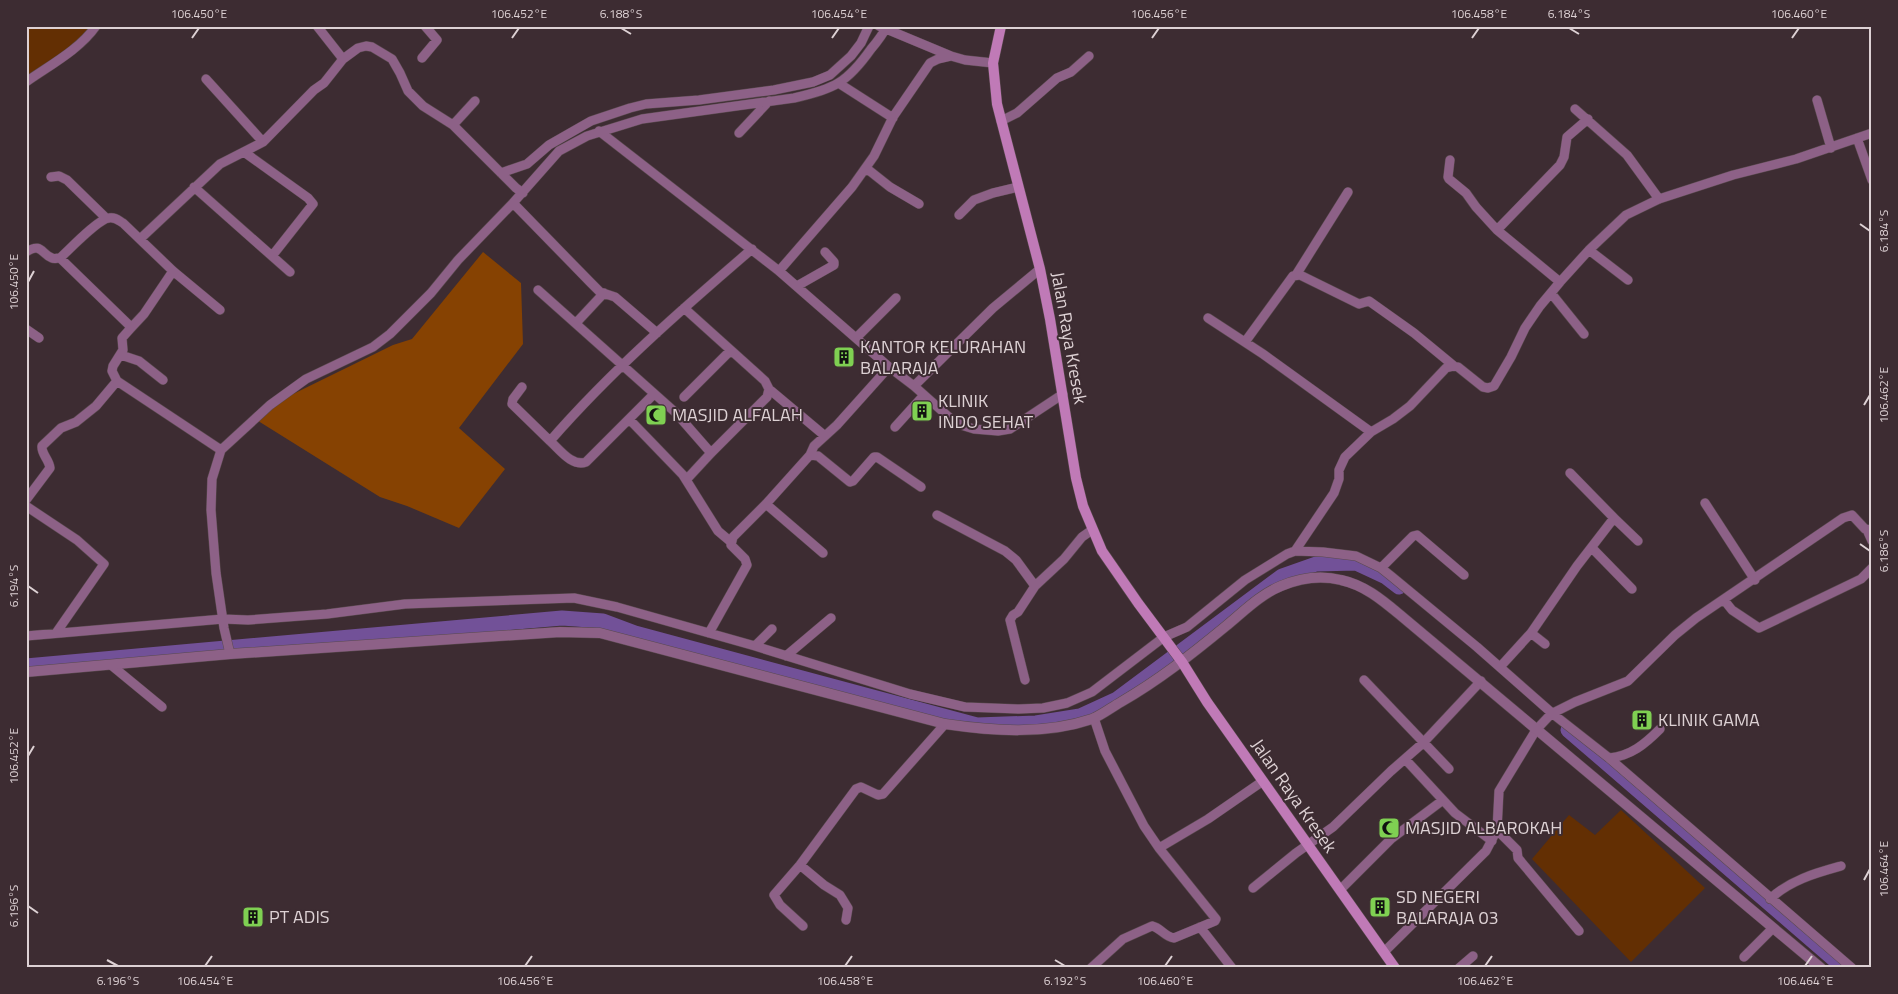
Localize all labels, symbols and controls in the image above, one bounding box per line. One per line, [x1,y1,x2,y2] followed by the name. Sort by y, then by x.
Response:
[171,4,227,23] text: 106.450°E
[491,4,547,23] text: 106.452°E
[600,4,642,23] text: 6.188°S
[811,4,867,23] text: 106.454°E
[1131,4,1187,23] text: 106.456°E
[1451,4,1507,23] text: 106.458°E
[1548,4,1590,23] text: 6.184°S
[1771,4,1827,23] text: 106.460°E
[1874,210,1893,252] text: 6.184°S
[4,254,23,310] text: 106.450°E
[1045,270,1094,407] street label: Jalan Raya Kresek
[860,333,1026,381] place label: KANTOR KELURAHAN BALARAJA
[832,345,856,369] building icon: KANTOR KELURAHAN BALARAJA
[1874,367,1893,423] text: 106.462°E
[938,387,1034,435] place label: KLINIK INDO SEHAT
[910,399,934,423] building icon: KLINIK INDO SEHAT
[672,401,803,428] place label: MASJID ALFALAH
[644,403,668,427] mosque icon: MASJID ALFALAH
[1874,530,1893,572] text: 6.186°S
[4,565,23,607] text: 6.194°S
[1658,706,1760,733] place label: KLINIK GAMA
[1630,708,1654,732] building icon: KLINIK GAMA
[4,728,23,784] text: 106.452°E
[1245,733,1344,859] street label: Jalan Raya Kresek
[1405,814,1563,841] place label: MASJID ALBAROKAH
[1377,816,1401,840] mosque icon: MASJID ALBAROKAH
[1874,841,1893,897] text: 106.464°E
[1396,883,1499,931] place label: SD NEGERI BALARAJA 03
[4,885,23,927] text: 6.196°S
[1368,895,1392,919] building icon: SD NEGERI BALARAJA 03
[269,903,330,930] place label: PT ADIS
[241,905,265,929] building icon: PT ADIS
[97,971,139,990] text: 6.196°S
[177,971,233,990] text: 106.454°E
[497,971,553,990] text: 106.456°E
[817,971,873,990] text: 106.458°E
[1044,971,1086,990] text: 6.192°S
[1137,971,1193,990] text: 106.460°E
[1457,971,1513,990] text: 106.462°E
[1777,971,1833,990] text: 106.464°E

